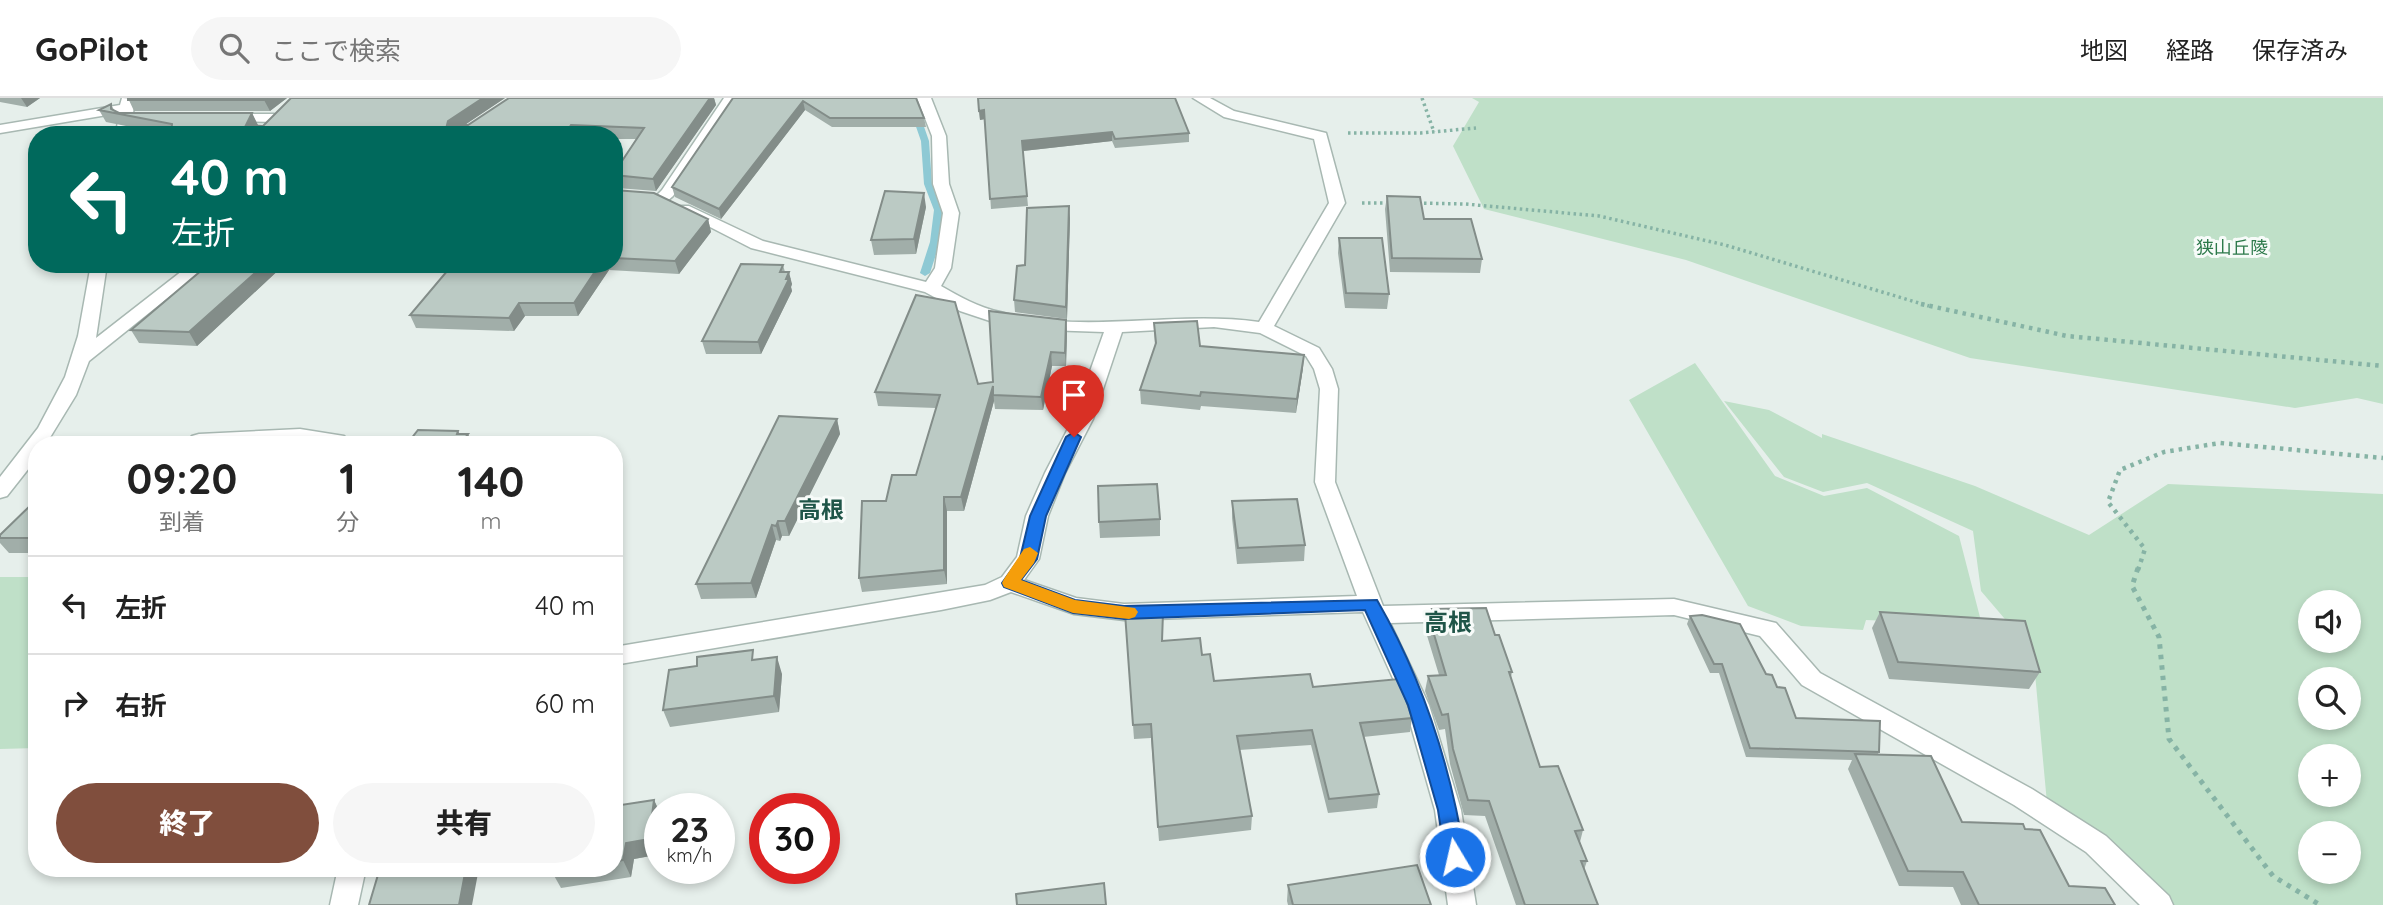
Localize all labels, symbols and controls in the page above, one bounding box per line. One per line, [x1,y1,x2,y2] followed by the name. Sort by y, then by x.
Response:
[191,17,681,80] search box
[35,28,149,69] text: GoPilot
[215,29,253,67] icon: search
[271,34,401,67] text: ここで検索
[2080,35,2128,65] text: 地図
[2166,35,2214,65] text: 経路
[2252,35,2348,65] text: 保存済み
[171,146,289,207] text: 40 m
[56,154,147,245] icon: left
[171,212,235,252] text: 左折
[2196,236,2268,259] park label: 狭山丘陵
[1044,365,1104,437] pin
[1055,376,1093,414] icon: arrive
[127,452,237,505] text: 09:20
[339,452,356,505] text: 1
[458,455,524,508] text: 140
[798,495,844,524] district label: 高根
[481,506,501,535] text: m
[159,507,205,536] text: 到着
[336,507,359,536] text: 分
[56,586,94,624] icon: left
[535,589,595,622] text: 40 m
[2298,590,2361,884] map controls
[2298,590,2361,653] button: sound
[115,591,167,624] text: 左折
[1424,607,1472,637] district label: 高根
[2298,667,2361,730] button: search
[56,684,94,722] icon: right
[535,687,595,720] text: 60 m
[115,689,167,722] text: 右折
[2298,744,2361,807] button: +
[56,783,319,863] button: 終了
[333,783,595,863] button: 共有
[749,793,840,884] speed limit sign: 30
[670,807,709,851] text: 23
[1418,820,1492,894] position arrow
[2298,821,2361,884] button: −
[667,844,712,867] text: km/h

